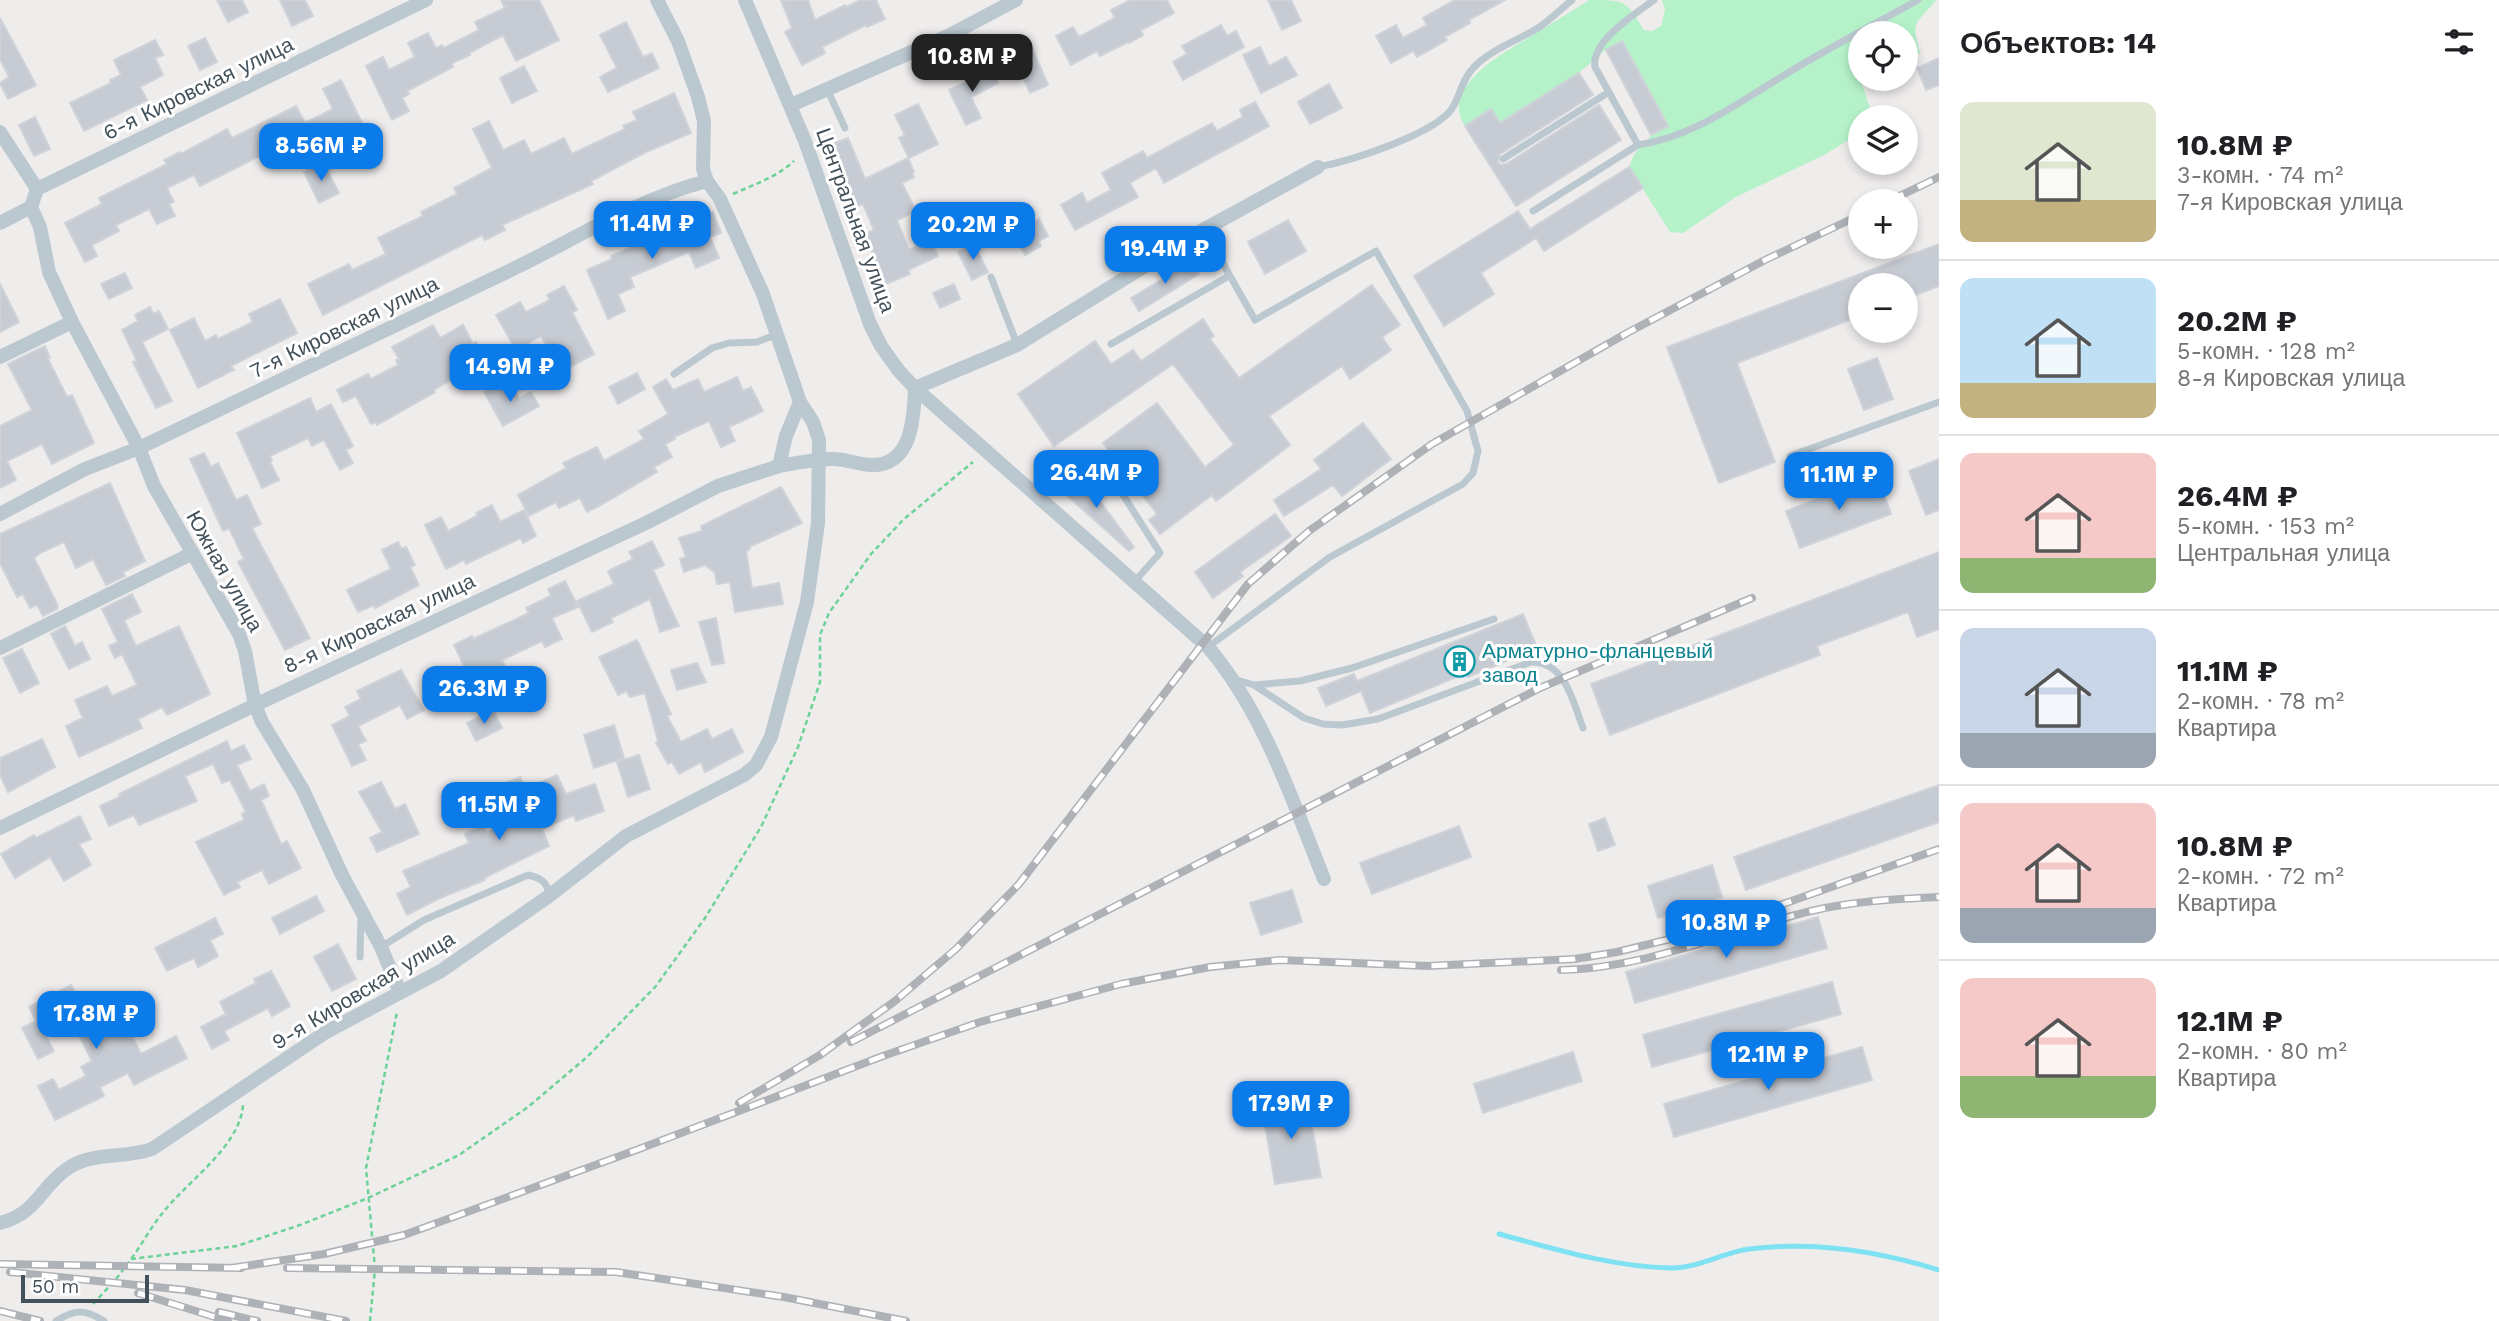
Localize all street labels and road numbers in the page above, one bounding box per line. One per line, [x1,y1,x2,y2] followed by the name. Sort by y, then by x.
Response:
[99,31,297,145] street label: 6-я Кировская улица
[811,124,901,316] street label: Центральная улица
[246,270,442,383] street label: 7-я Кировская улица
[181,506,269,636] street label: Южная улица
[279,567,479,678] street label: 8-я Кировская улица
[267,925,459,1054] street label: 9-я Кировская улица

